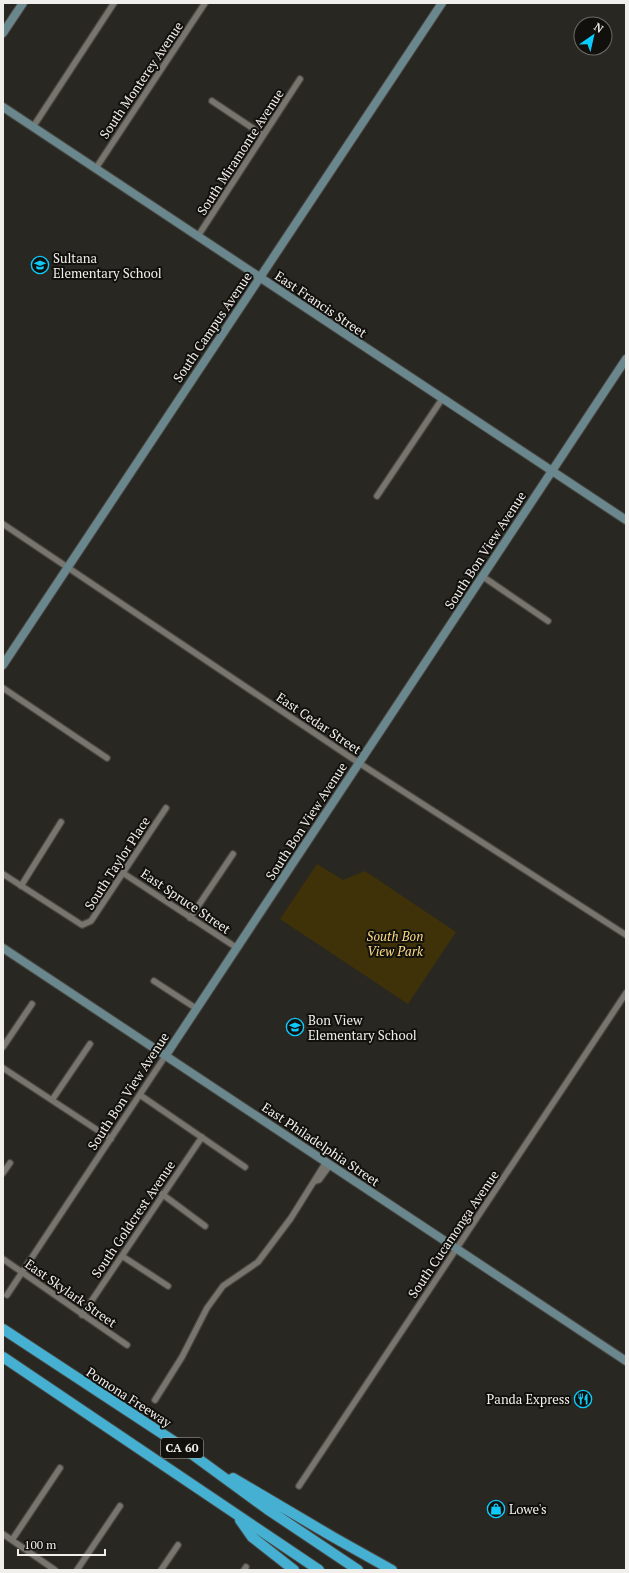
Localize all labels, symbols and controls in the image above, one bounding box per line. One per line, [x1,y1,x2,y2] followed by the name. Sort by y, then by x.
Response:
[573,16,613,56] north arrow
[95,18,187,142] street label: South Monterey Avenue
[591,20,607,36] text: N
[192,85,288,219] street label: South Miramonte Avenue
[53,249,162,282] place label: Sultana Elementary School
[30,255,50,275] school or university icon: Sultana Elementary School
[271,266,371,342] street label: East Francis Street
[168,268,256,386] street label: South Campus Avenue
[440,488,530,612] street label: South Bon View Avenue
[273,688,365,758] street label: East Cedar Street
[261,759,351,883] street label: South Bon View Avenue
[80,813,154,913] street label: South Taylor Place
[138,864,235,938] street label: East Spruce Street
[367,927,424,960] park label: South Bon View Park
[308,1011,417,1044] place label: Bon View Elementary School
[285,1017,305,1037] school or university icon: Bon View Elementary School
[83,1029,173,1153] street label: South Bon View Avenue
[259,1098,384,1190] street label: East Philadelphia Street
[87,1157,179,1281] street label: South Goldcrest Avenue
[403,1166,503,1302] street label: South Cucamonga Avenue
[22,1255,121,1331] street label: East Skylark Street
[83,1363,175,1432] street label: Pomona Freeway
[573,1389,593,1409] restaurant icon: Panda Express
[487,1390,570,1408] place label: Panda Express
[161,1438,203,1458] road number: CA 60
[486,1499,506,1519] shop icon: Lowe's
[509,1500,547,1518] place label: Lowe's
[18,1531,105,1557] scale bar
[24,1537,57,1552] text: 100 m

